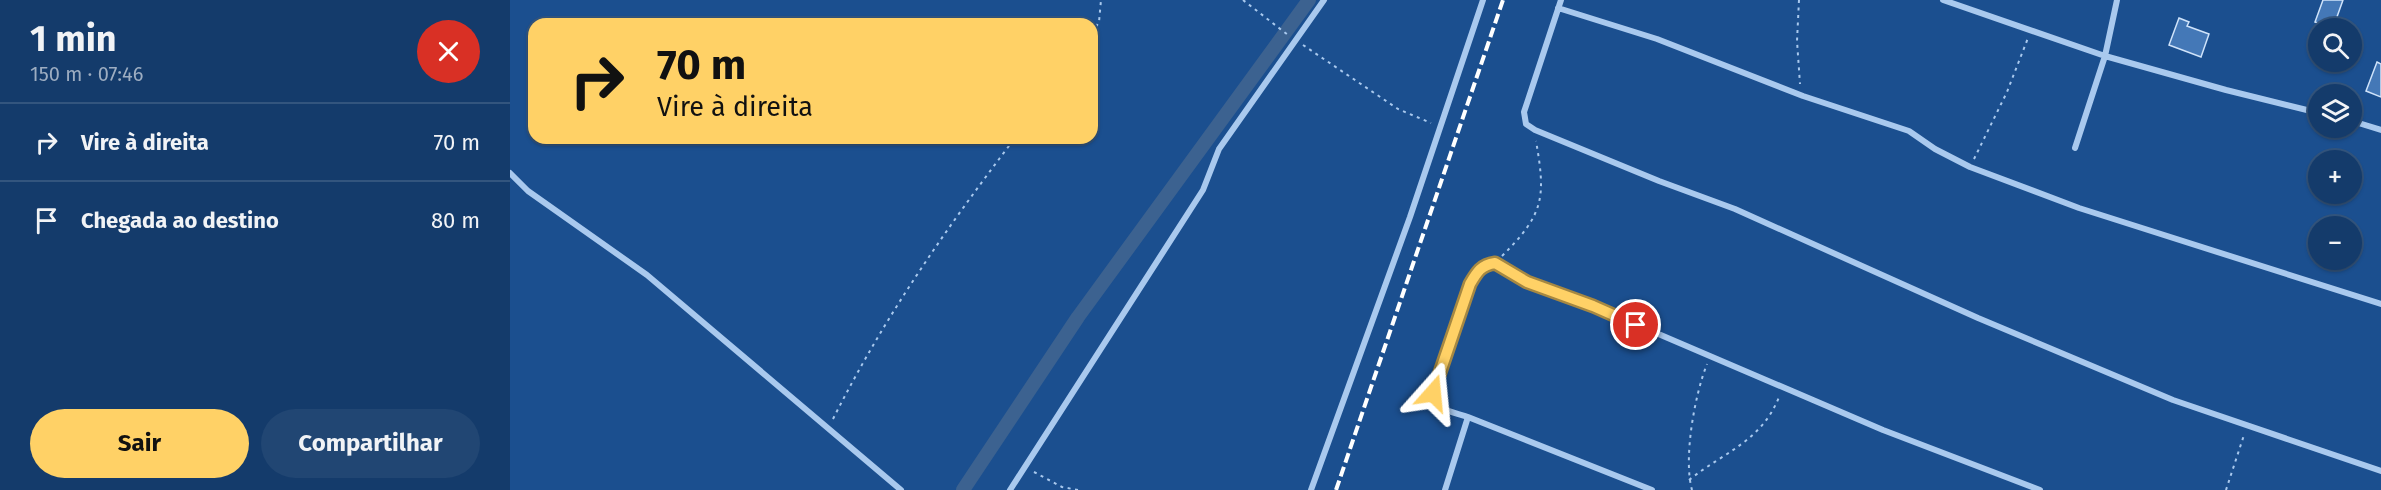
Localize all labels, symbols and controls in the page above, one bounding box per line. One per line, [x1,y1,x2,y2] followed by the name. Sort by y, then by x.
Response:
[30,17,117,61] text: 1 min
[2308,18,2362,270] map controls
[2308,18,2362,72] button: search
[417,20,480,83] button: close
[657,40,746,90] text: 70 m
[558,42,636,120] icon: right
[30,62,143,86] text: 150 m · 07:46
[2308,84,2362,138] button: layers
[657,91,813,123] text: Vire à direita
[30,126,63,159] icon: right
[81,129,209,156] text: Vire à direita
[434,129,480,156] text: 70 m
[2308,150,2362,204] button: +
[30,204,63,237] icon: arrive
[81,207,279,234] text: Chegada ao destino
[431,207,480,234] text: 80 m
[2308,216,2362,270] button: −
[1610,299,1661,350] pin
[1619,308,1652,341] icon: arrive
[1401,361,1465,425] position arrow
[30,409,249,478] button: Sair
[261,409,480,478] button: Compartilhar

